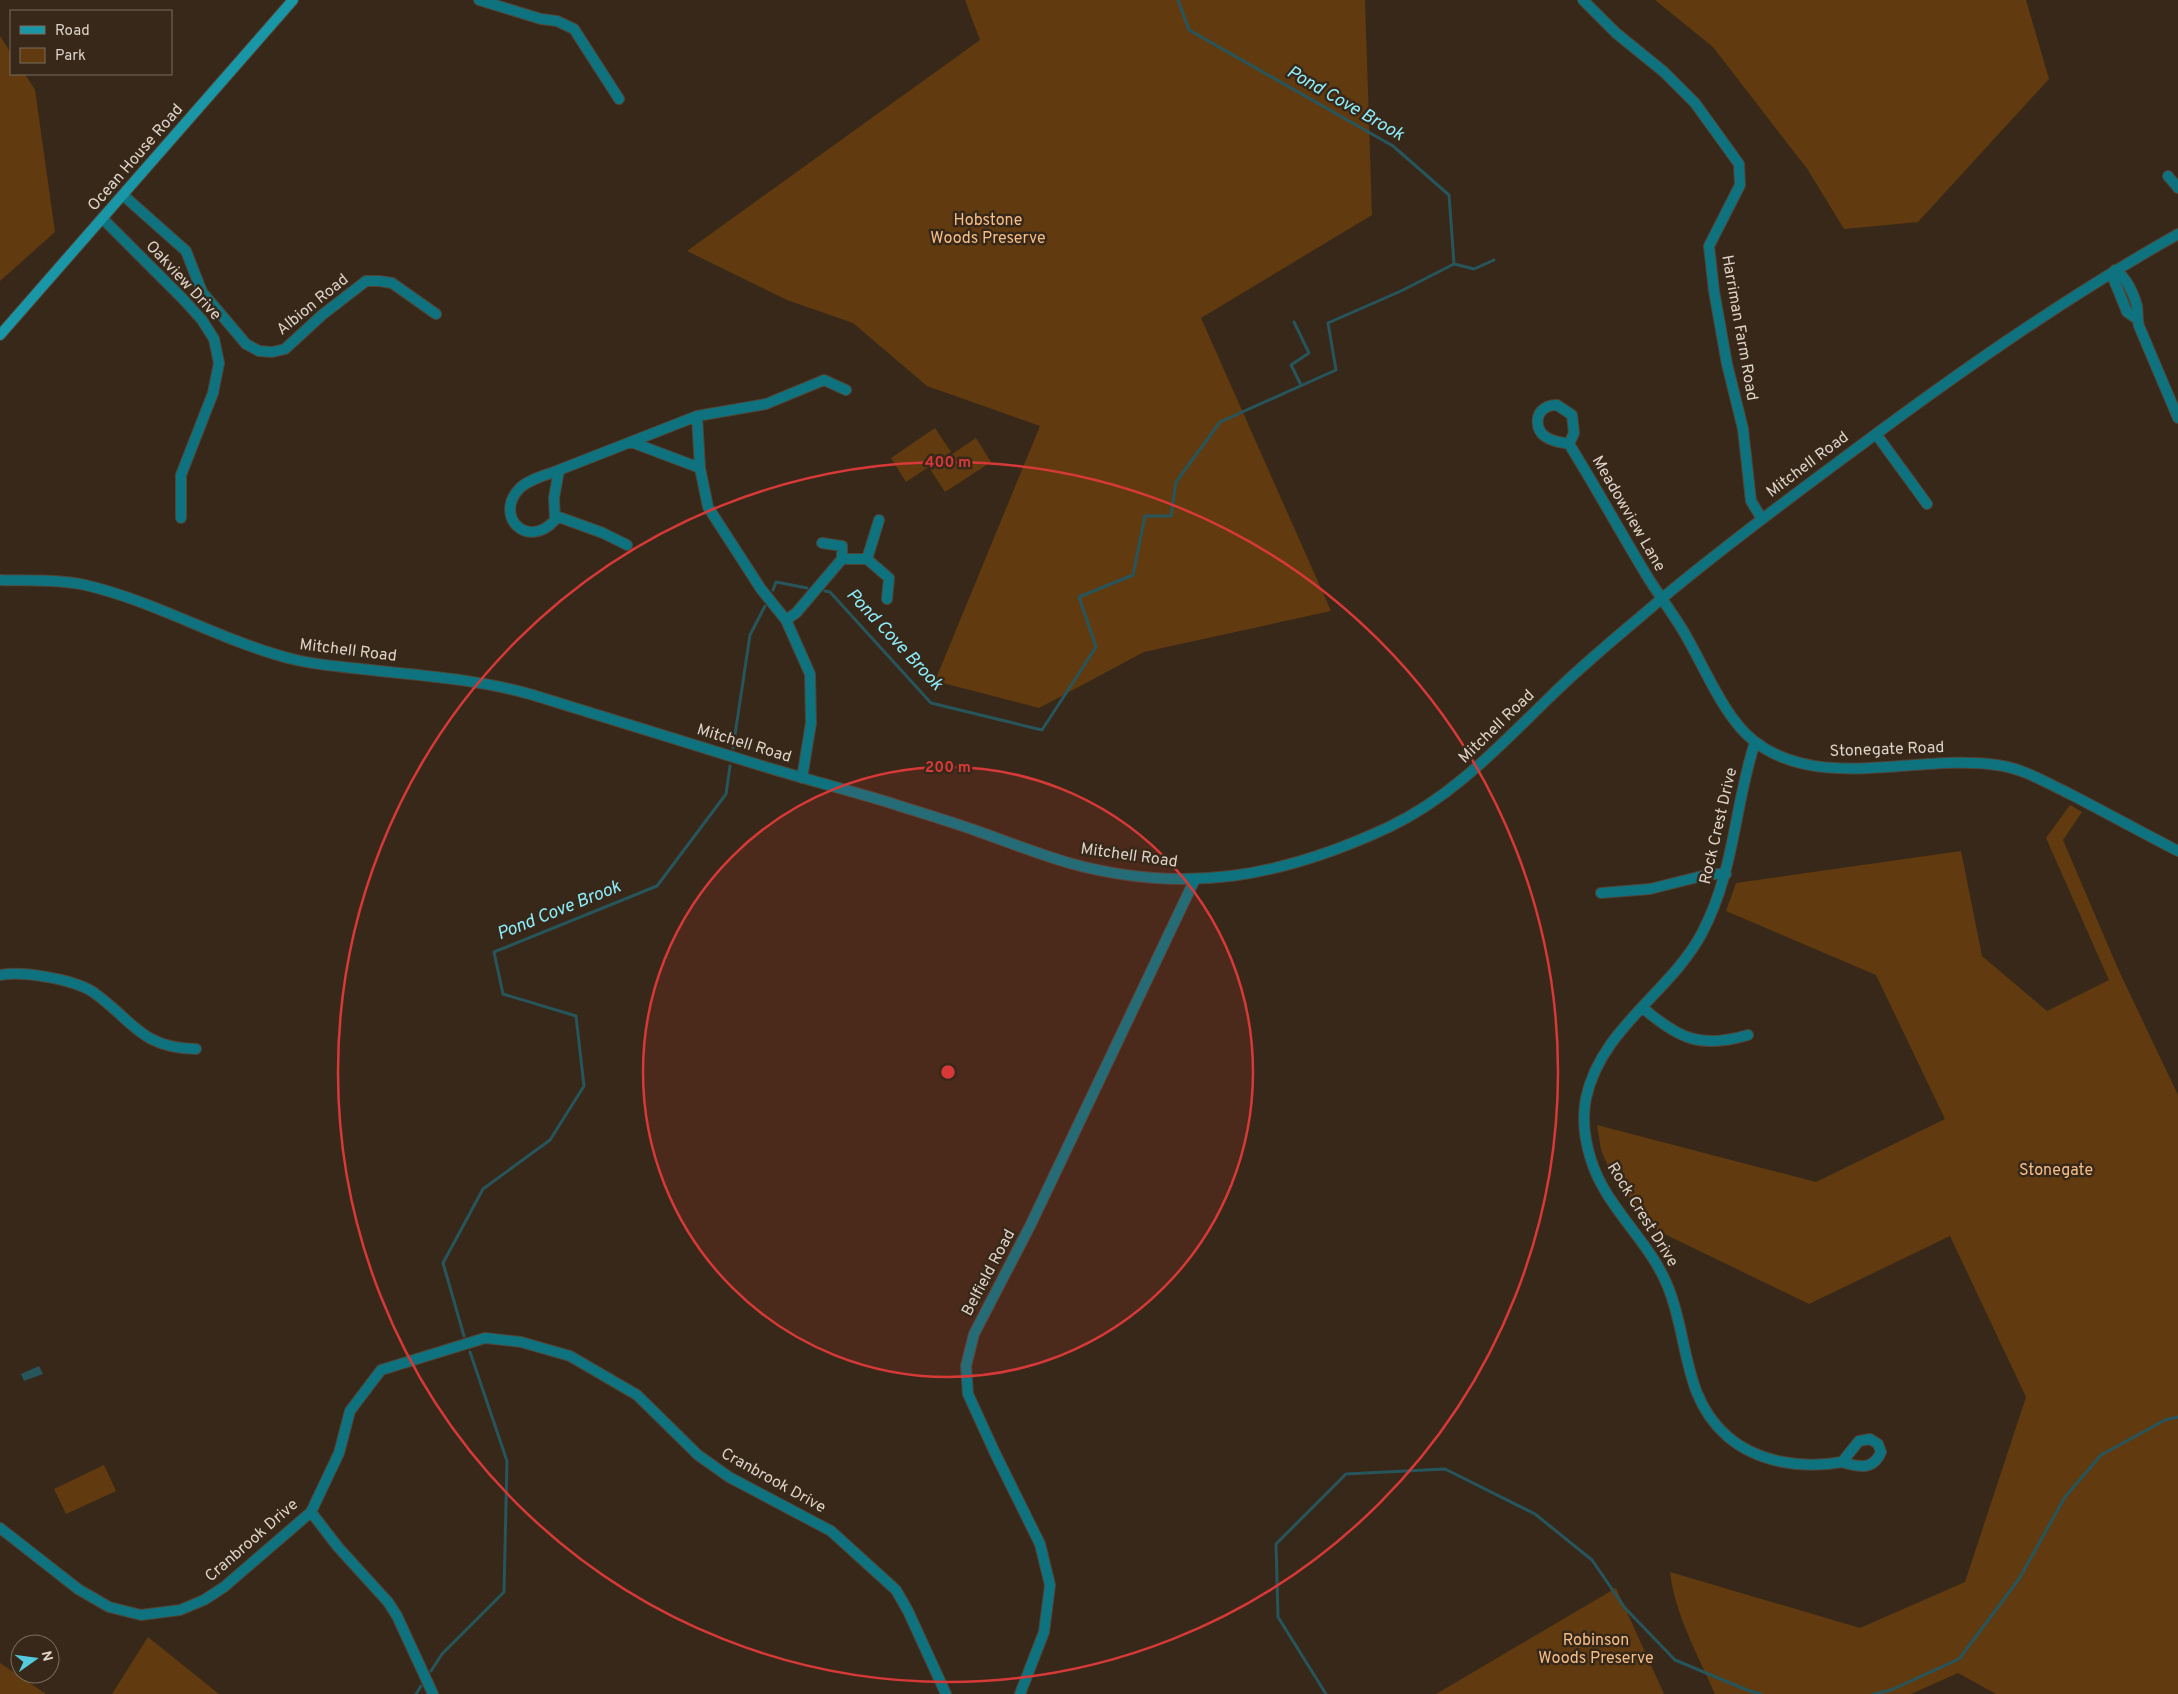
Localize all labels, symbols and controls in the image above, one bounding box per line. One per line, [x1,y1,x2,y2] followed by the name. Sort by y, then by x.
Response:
[10,10,172,75] legend
[55,22,90,41] text: Road
[55,47,86,66] text: Park
[1282,61,1409,147] water label: Pond Cove Brook
[84,100,188,216] street label: Ocean House Road
[930,211,1046,249] park label: Hobstone Woods Preserve
[141,237,225,325] street label: Oakview Drive
[1716,254,1762,402] street label: Harriman Farm Road
[273,270,353,340] street label: Albion Road
[1763,428,1853,502] street label: Mitchell Road
[1587,452,1669,576] street label: Meadowview Lane
[925,454,971,473] text: 400 m
[841,584,948,697] water label: Pond Cove Brook
[298,635,398,667] street label: Mitchell Road
[1455,686,1539,768] street label: Mitchell Road
[694,720,794,768] street label: Mitchell Road
[1829,738,1945,762] street label: Stonegate Road
[925,759,971,778] text: 200 m
[1696,766,1742,886] street label: Rock Crest Drive
[1079,839,1179,873] street label: Mitchell Road
[494,875,625,946] water label: Pond Cove Brook
[939,1063,957,1081] centre of rings
[1602,1159,1682,1271] street label: Rock Crest Drive
[2019,1161,2093,1181] park label: Stonegate
[958,1226,1020,1320] street label: Belfield Road
[717,1444,829,1518] street label: Cranbrook Drive
[201,1495,303,1587] street label: Cranbrook Drive
[1538,1631,1654,1669] park label: Robinson Woods Preserve
[10,1634,60,1684] north arrow
[37,1649,56,1663] text: N

